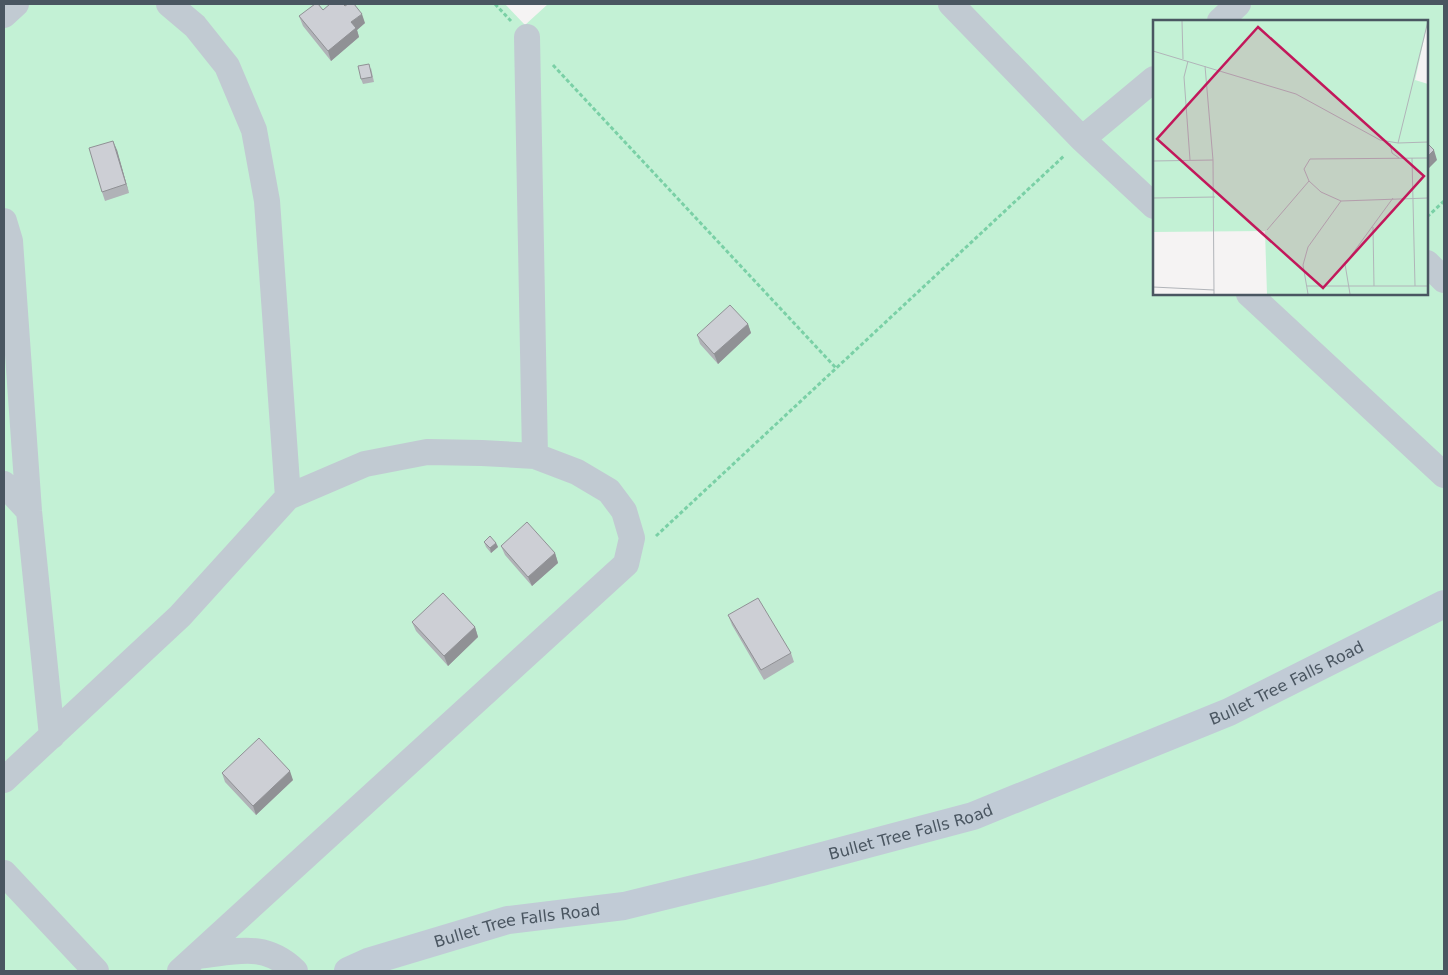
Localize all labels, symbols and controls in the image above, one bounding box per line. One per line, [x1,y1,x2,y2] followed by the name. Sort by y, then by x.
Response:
[1153,20,1428,295] inset map
[1207,637,1367,729] street label: Bullet Tree Falls Road
[826,800,996,864] street label: Bullet Tree Falls Road
[432,900,601,952] street label: Bullet Tree Falls Road

